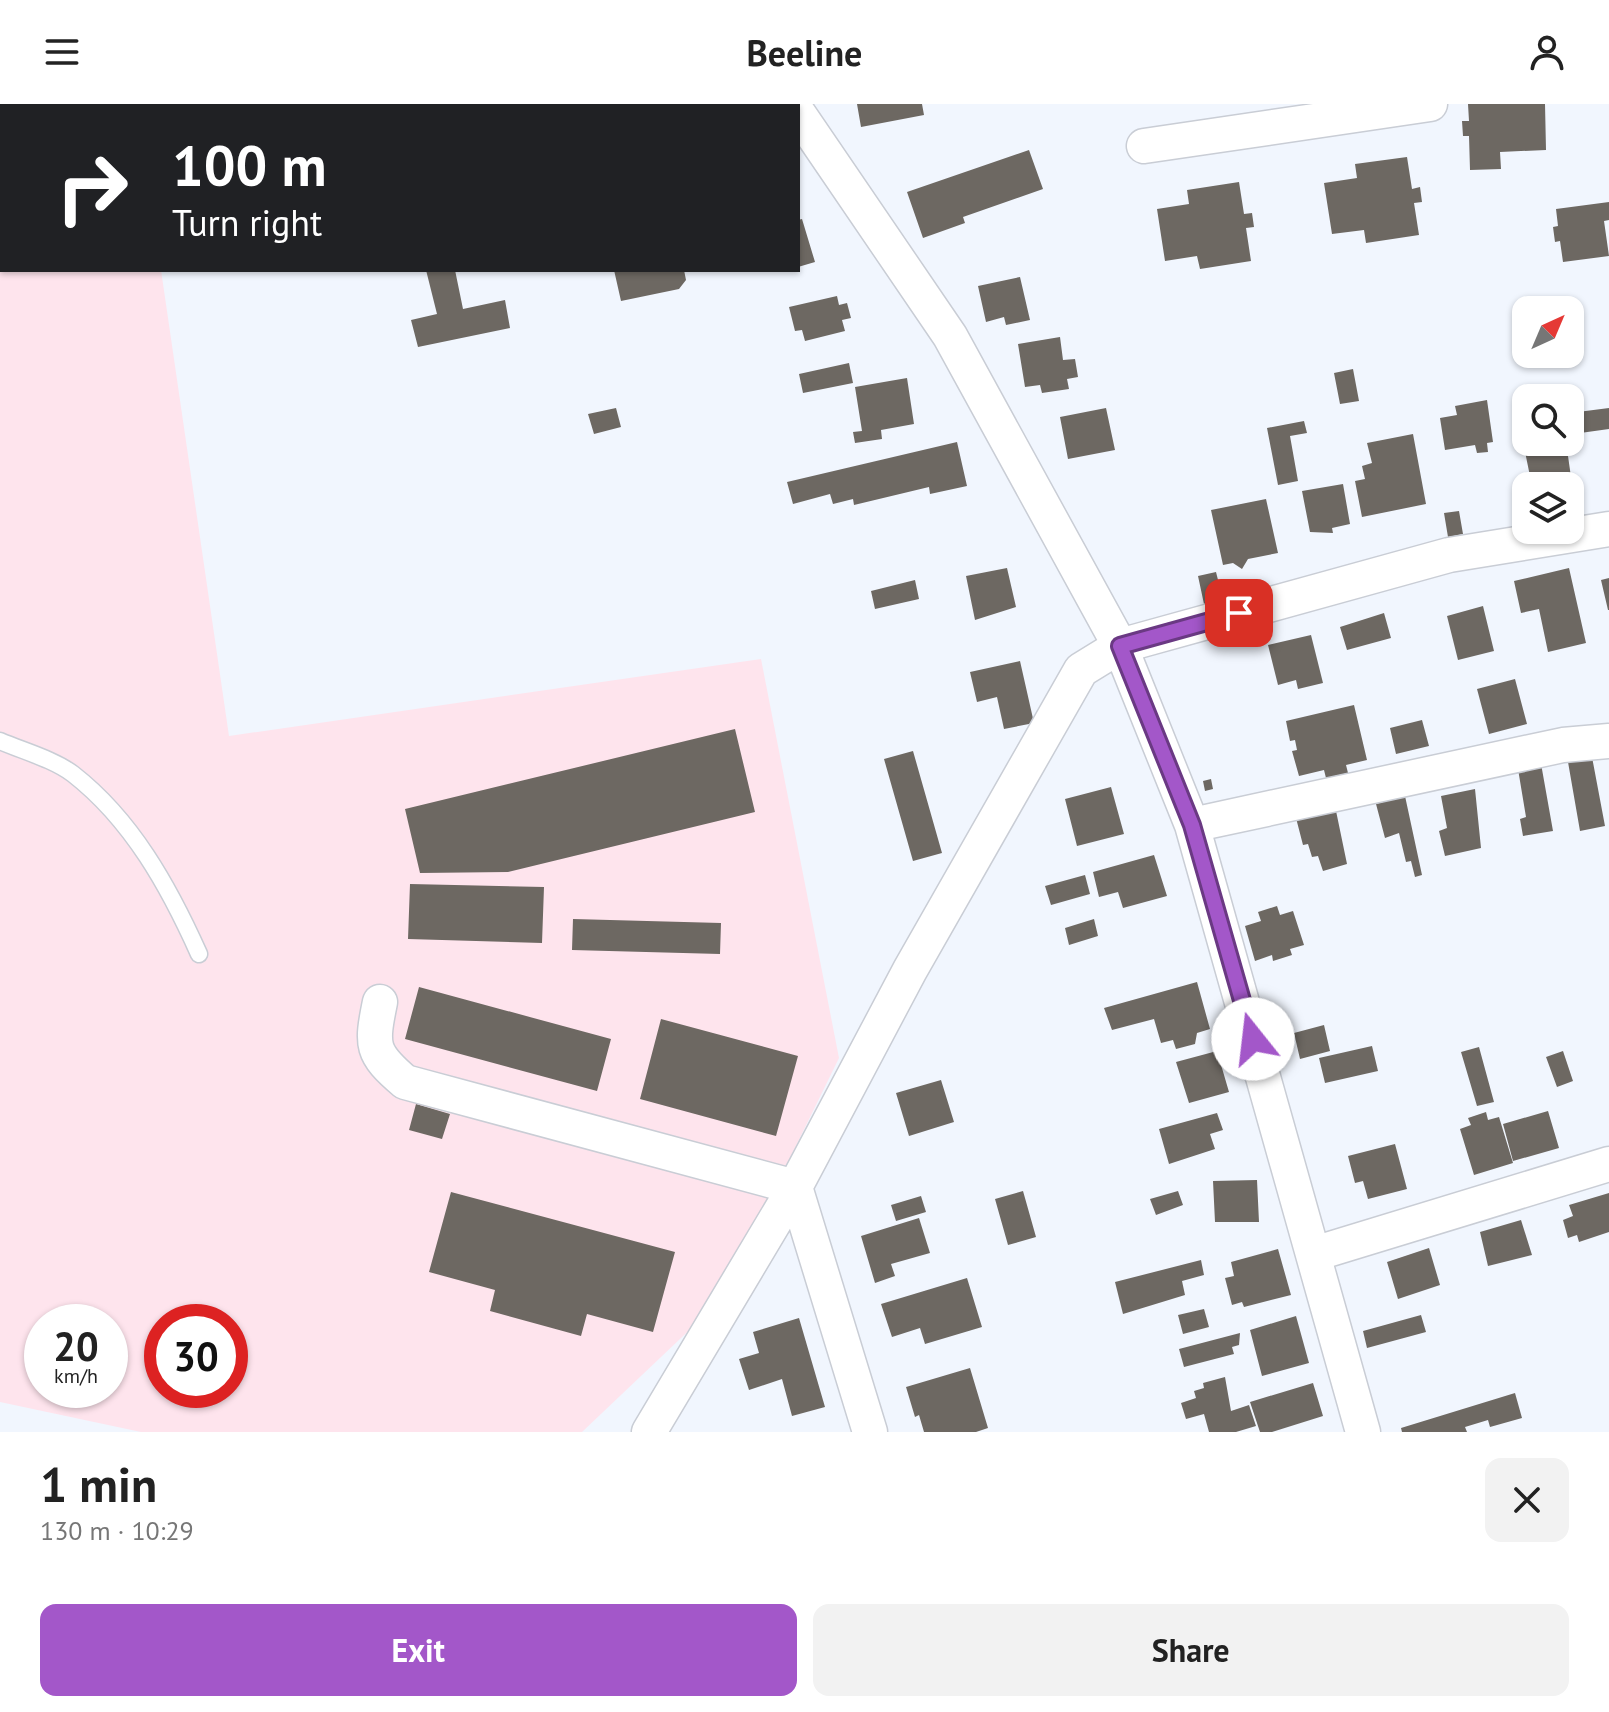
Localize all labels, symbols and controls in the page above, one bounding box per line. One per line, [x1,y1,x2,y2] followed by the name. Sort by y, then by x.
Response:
[747,29,862,76] text: Beeline
[40,30,84,74] icon: menu
[1525,30,1569,74] icon: person
[172,129,327,201] text: 100 m
[40,136,144,240] icon: right
[172,199,322,246] text: Turn right
[1512,296,1584,368] north arrow
[1512,296,1584,544] map controls
[1512,384,1584,456] button: search
[1512,472,1584,544] button: layers
[1205,579,1273,647] pin
[1217,591,1261,635] icon: arrive
[1211,997,1295,1081] position arrow
[144,1304,248,1408] speed limit sign: 30
[53,1320,99,1372] text: 20
[54,1363,98,1389] text: km/h
[40,1453,157,1515] text: 1 min
[1485,1458,1569,1542] button: close
[40,1514,194,1547] text: 130 m · 10:29
[40,1604,797,1696] button: Exit
[813,1604,1569,1696] button: Share

